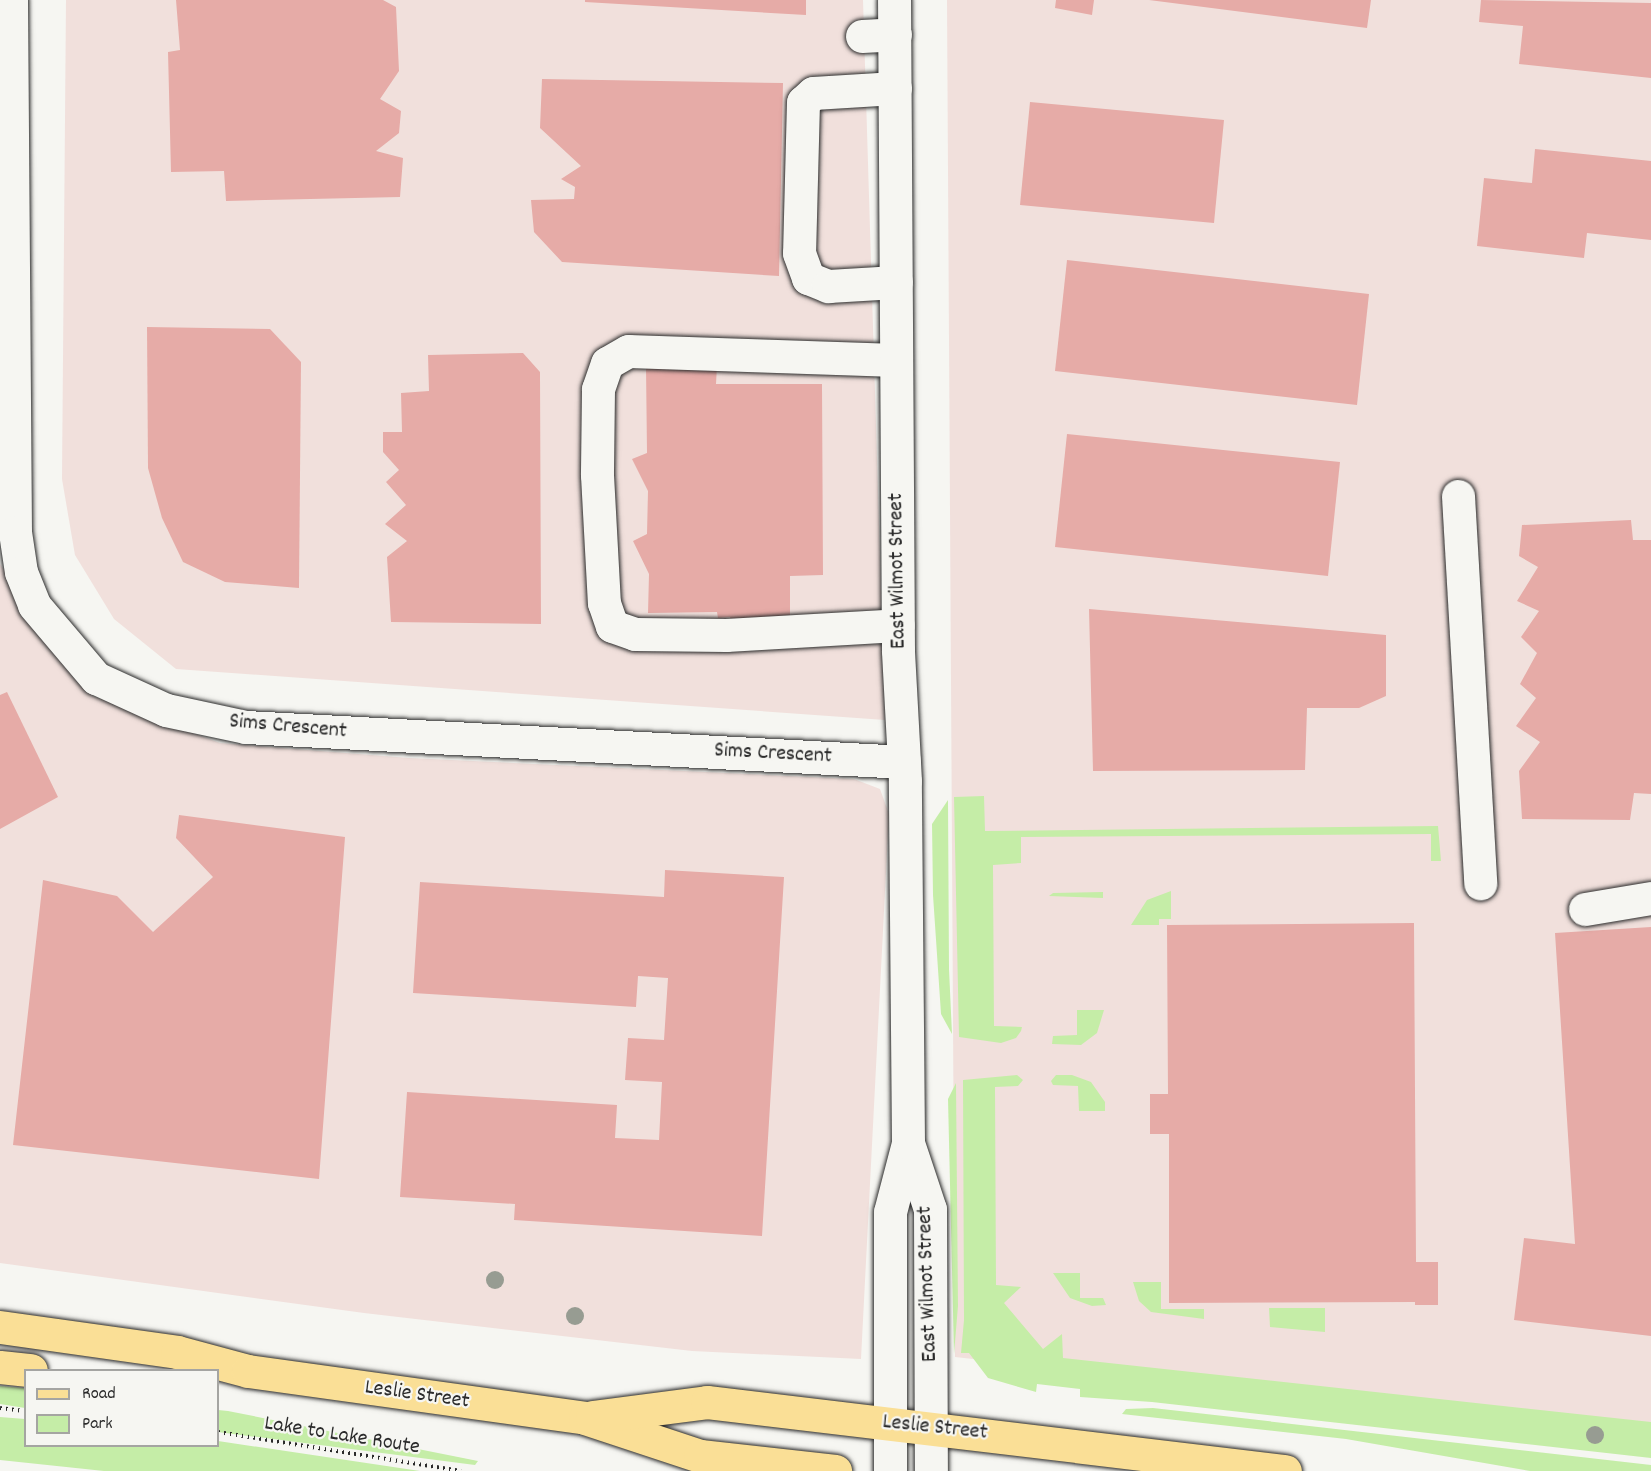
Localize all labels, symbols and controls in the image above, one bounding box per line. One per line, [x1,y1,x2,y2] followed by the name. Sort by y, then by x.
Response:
[883,493,913,649] street label: East Wilmot Street
[228,709,348,745] street label: Sims Crescent
[713,738,833,770] street label: Sims Crescent
[912,1206,944,1362] street label: East Wilmot Street
[24,1369,219,1447] legend
[363,1375,471,1415] street label: Leslie Street
[82,1382,116,1407] text: Road
[881,1409,989,1447] street label: Leslie Street
[262,1411,422,1461] street label: Lake to Lake Route
[82,1412,113,1437] text: Park

